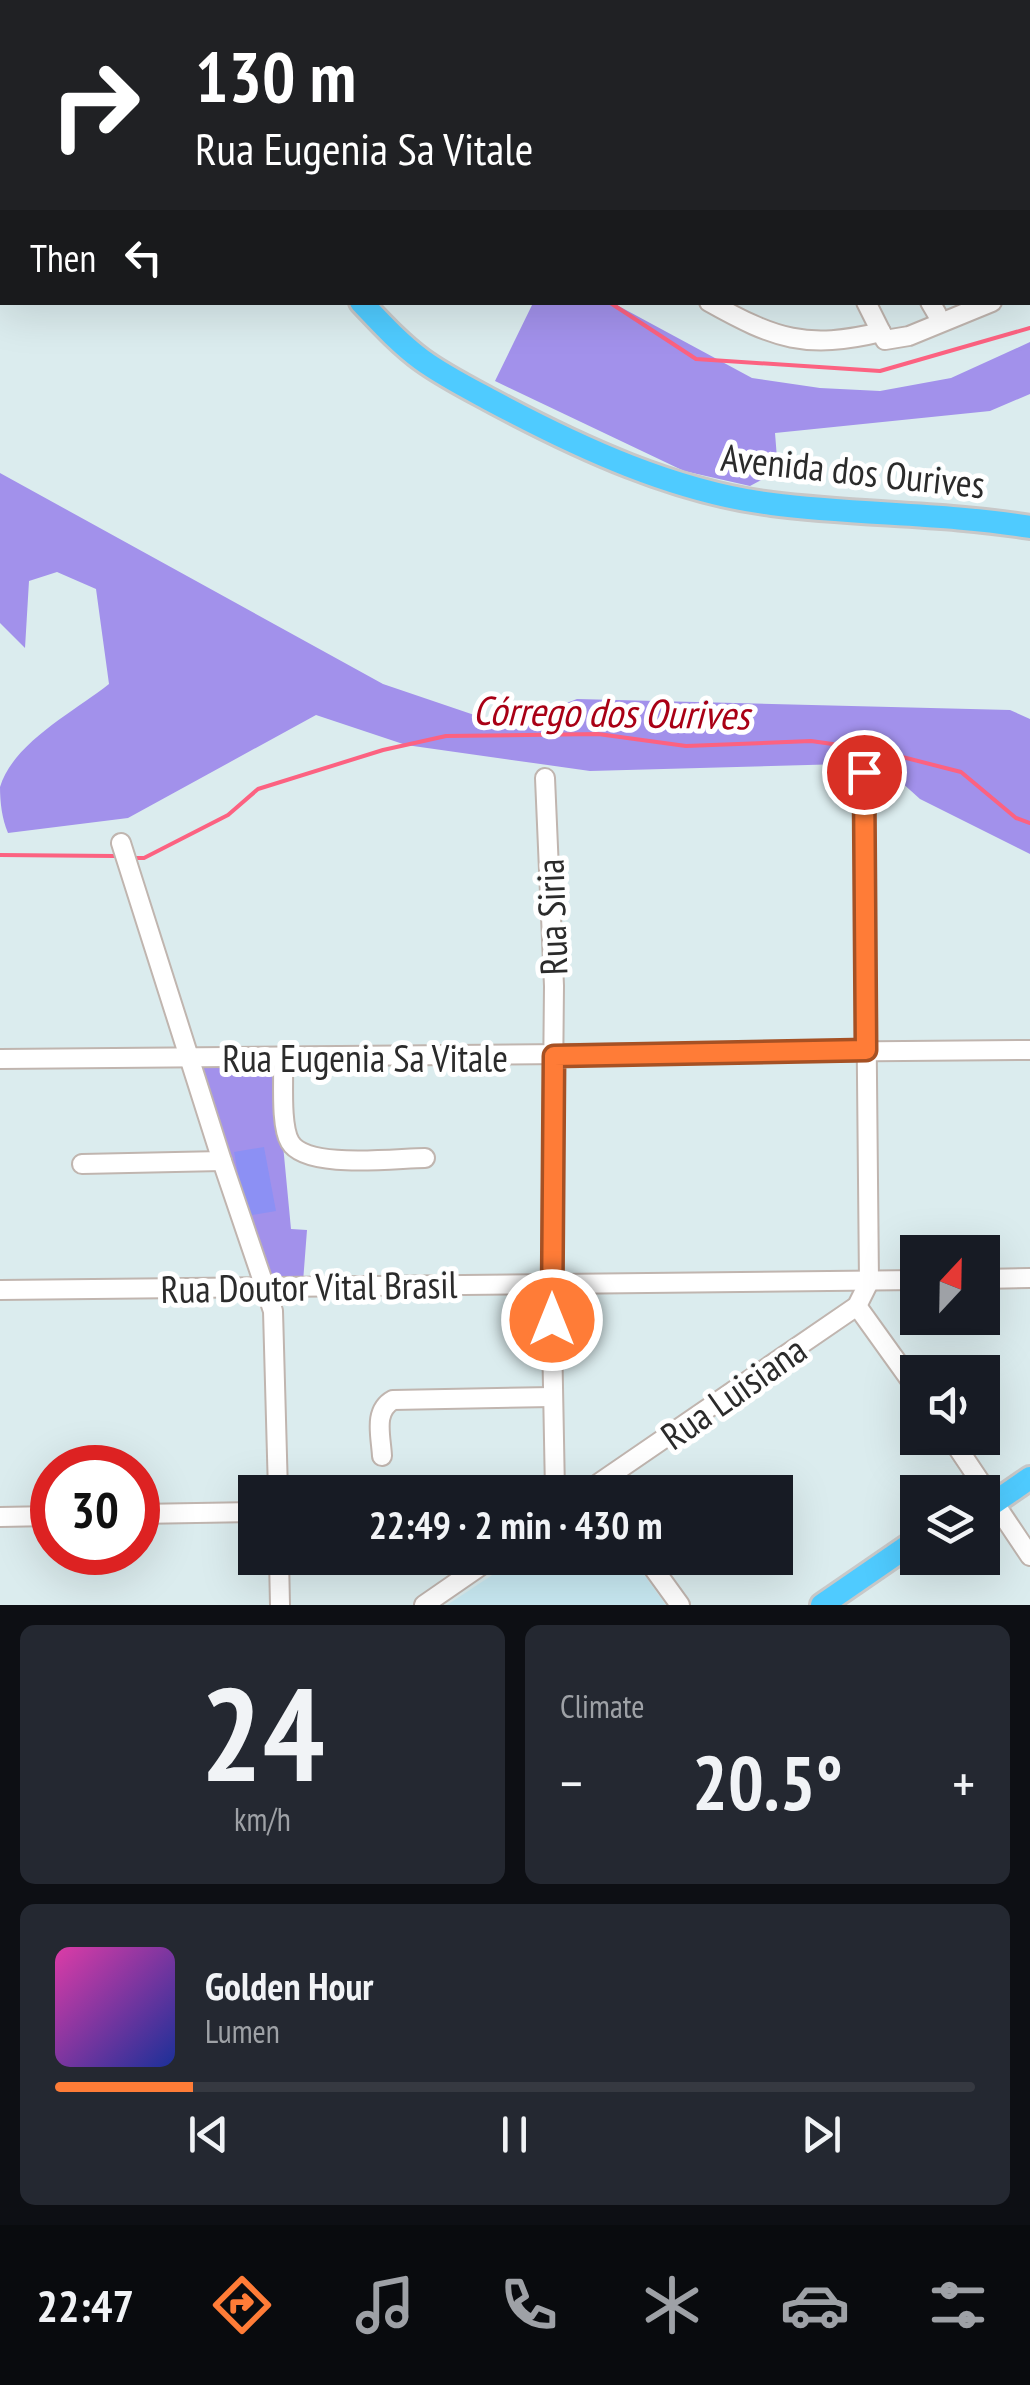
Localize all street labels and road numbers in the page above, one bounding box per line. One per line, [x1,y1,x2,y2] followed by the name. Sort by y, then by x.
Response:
[719,432,987,508] street label: Avenida dos Ourives
[524,858,578,976] street label: Rua Siria
[222,1033,508,1082] street label: Rua Eugenia Sa Vitale
[160,1259,458,1313] street label: Rua Doutor Vital Brasil
[651,1324,815,1460] street label: Rua Luisiana

